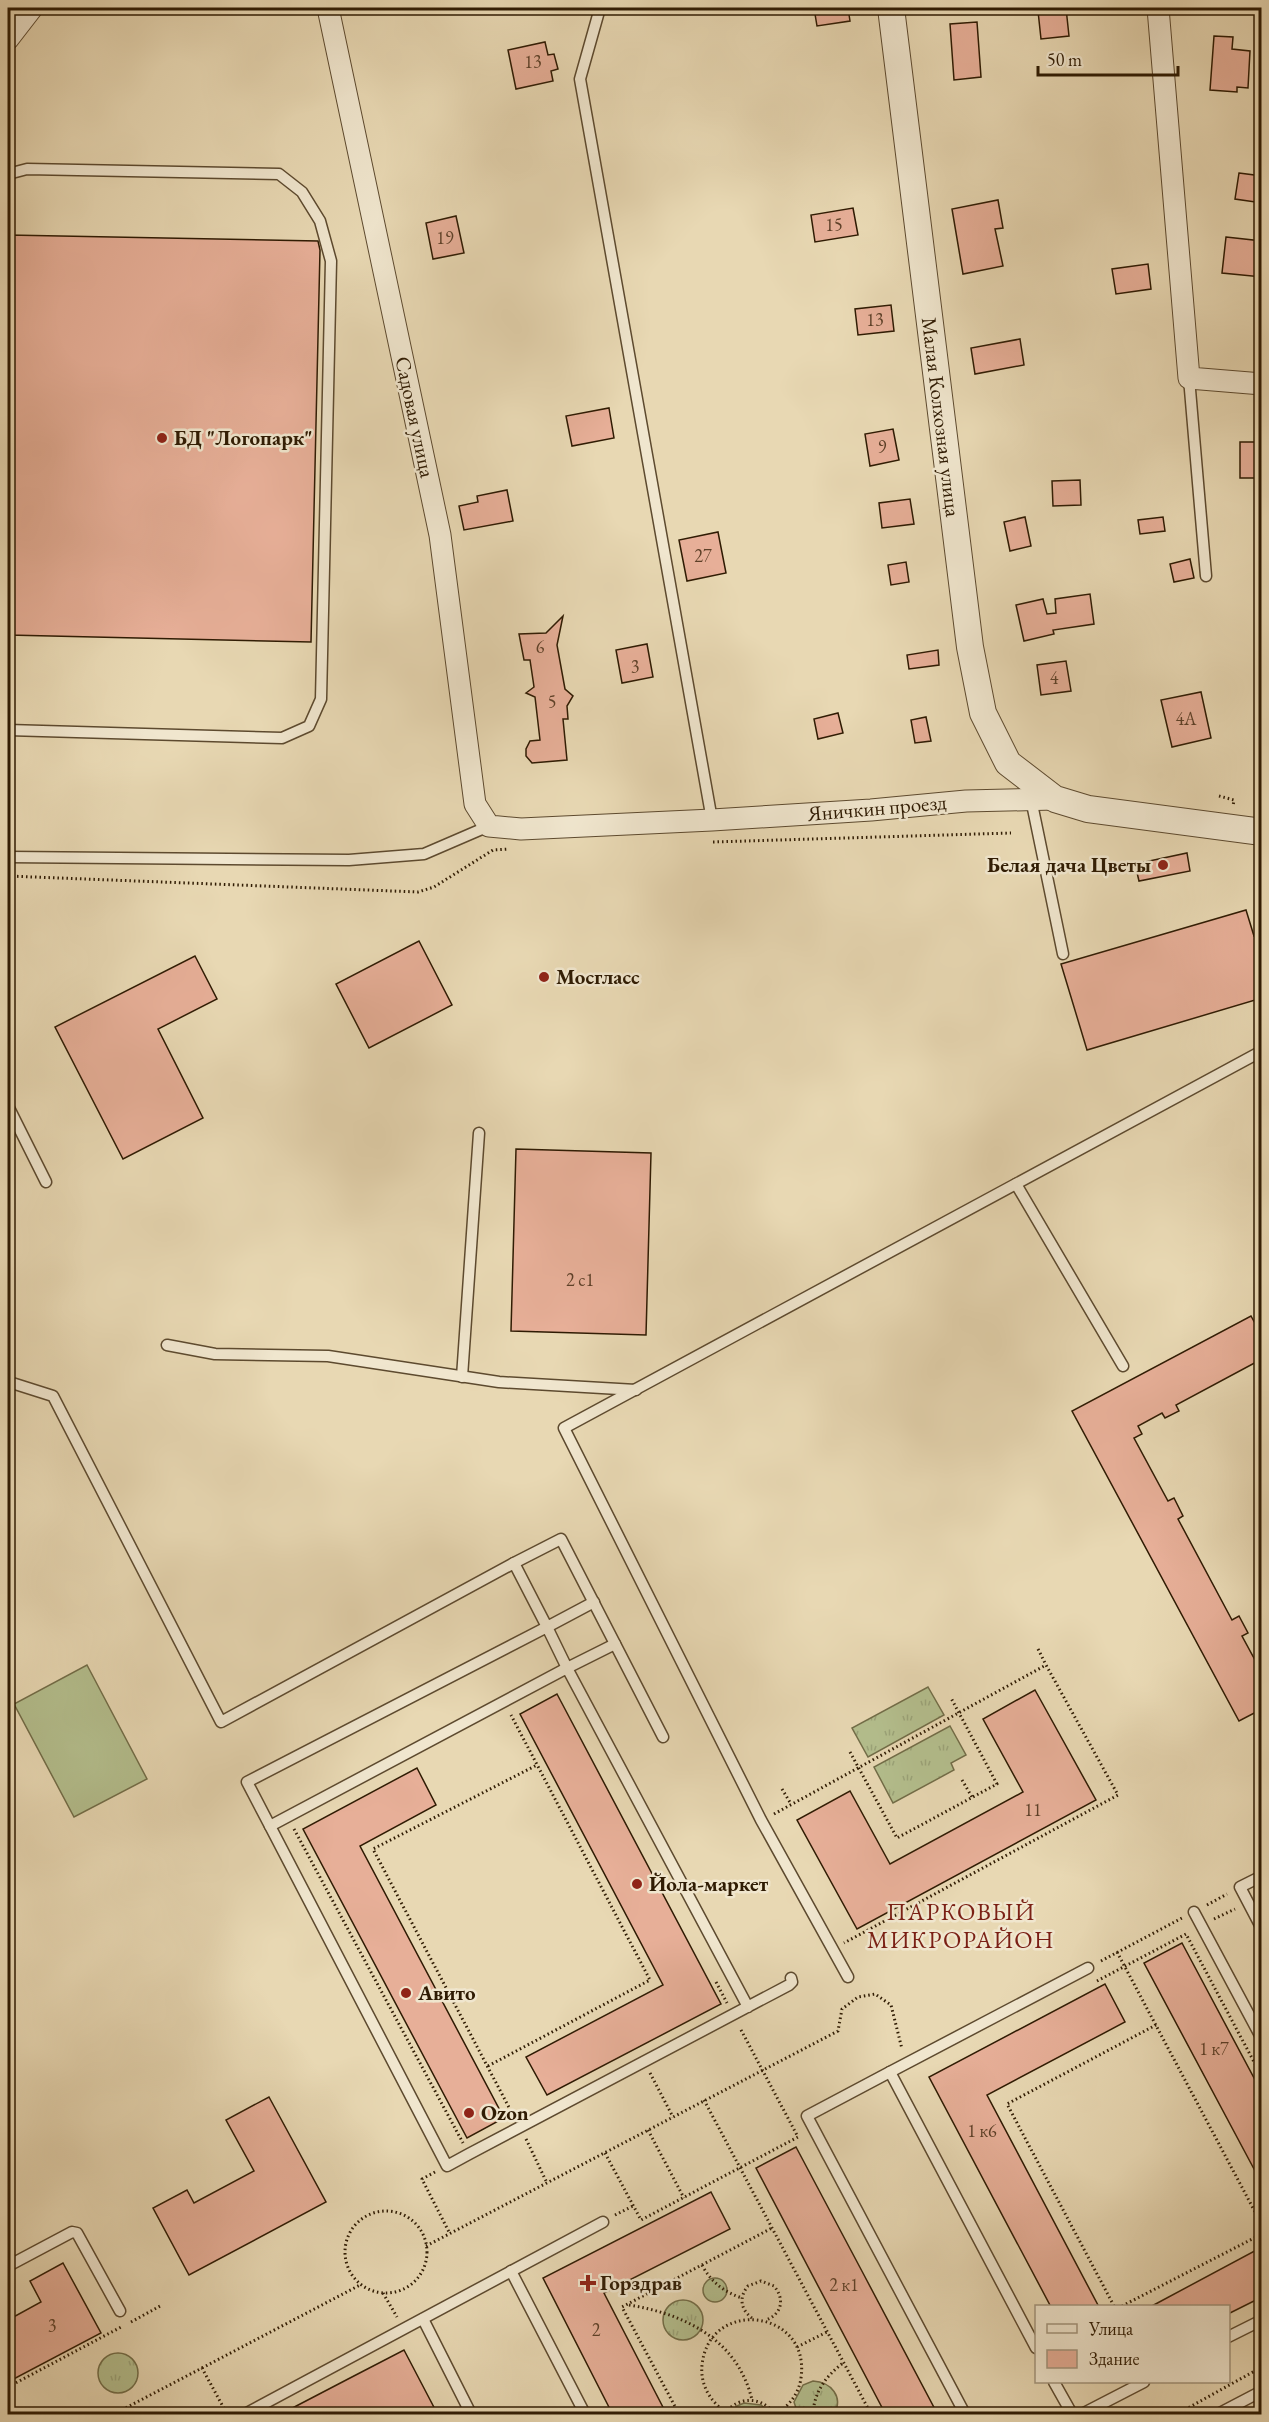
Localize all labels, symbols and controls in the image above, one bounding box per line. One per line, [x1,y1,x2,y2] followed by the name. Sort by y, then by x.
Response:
[1038,39,1178,77] scale bar
[1047,48,1082,71] text: 50 m
[524,50,542,73] house number: 13
[825,213,843,236] house number: 15
[436,226,454,249] house number: 19
[866,308,884,331] house number: 13
[916,316,967,519] street label: Малая Колхозная улица
[389,354,442,481] street label: Садовая улица
[174,424,313,451] place label: БД "Логопарк"
[155,431,169,445] marker: БД "Логопарк"
[878,435,887,458] house number: 9
[694,544,712,567] house number: 27
[536,635,545,658] house number: 6
[631,655,639,678] house number: 3
[1050,666,1059,689] house number: 4
[548,690,556,713] house number: 5
[1175,707,1197,730] house number: 4А
[805,788,948,827] street label: Яничкин проезд
[987,851,1151,878] place label: Белая дача Цветы
[1156,858,1170,872] marker: Белая дача Цветы
[556,963,640,990] place label: Мосгласс
[537,970,551,984] marker: Мосгласс
[566,1268,594,1291] house number: 2 с1
[1024,1798,1042,1821] house number: 11
[649,1870,769,1897] place label: Йола-маркет
[630,1877,644,1891] marker: Йола-маркет
[867,1896,1055,1955] district label: ПАРКОВЫЙ МИКРОРАЙОН
[417,1979,476,2006] place label: Авито
[399,1986,413,2000] marker: Авито
[1199,2037,1229,2060] house number: 1 к7
[481,2099,529,2126] place label: Ozon
[462,2106,476,2120] marker: Ozon
[967,2119,997,2142] house number: 1 к6
[600,2269,682,2296] place label: Горздрав
[829,2273,859,2296] house number: 2 к1
[581,2276,595,2290] marker: Горздрав
[1035,2305,1230,2383] legend
[48,2314,56,2337] house number: 3
[1088,2317,1134,2340] text: Улица
[592,2318,601,2341] house number: 2
[1089,2347,1139,2370] text: Здание

